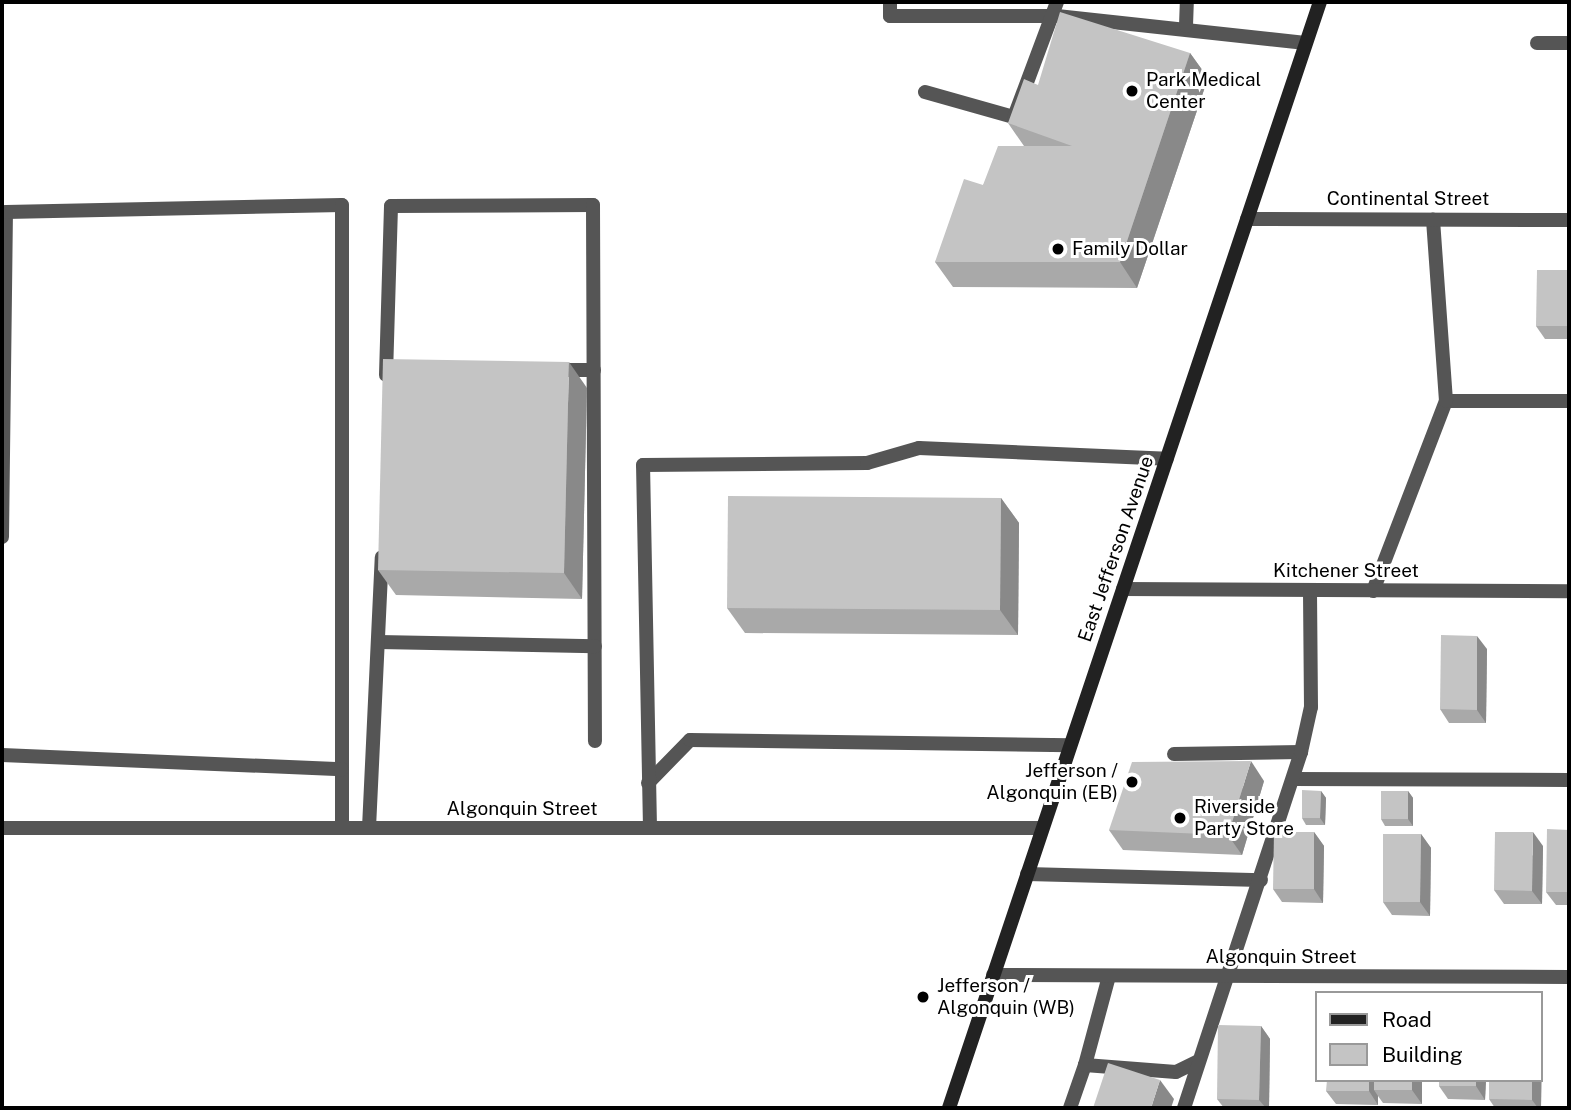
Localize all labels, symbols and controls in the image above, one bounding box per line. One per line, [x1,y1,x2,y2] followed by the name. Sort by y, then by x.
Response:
[1146,69,1261,113] place label: Park Medical Center
[1124,83,1140,99] marker: Park Medical Center
[1327,188,1489,210] street label: Continental Street
[1072,238,1188,260] place label: Family Dollar
[1050,241,1066,257] marker: Family Dollar
[1073,453,1159,645] street label: East Jefferson Avenue
[1273,560,1419,582] street label: Kitchener Street
[986,760,1118,804] place label: Jefferson / Algonquin (EB)
[1124,774,1140,790] marker: Jefferson / Algonquin (EB)
[1194,796,1294,840] place label: Riverside Party Store
[446,798,598,820] street label: Algonquin Street
[1172,810,1188,826] marker: Riverside Party Store
[1205,946,1357,968] street label: Algonquin Street
[937,975,1075,1019] place label: Jefferson / Algonquin (WB)
[915,989,931,1005] marker: Jefferson / Algonquin (WB)
[1316,991,1543,1082] legend
[1382,1007,1432,1032] text: Road
[1382,1042,1463,1067] text: Building

